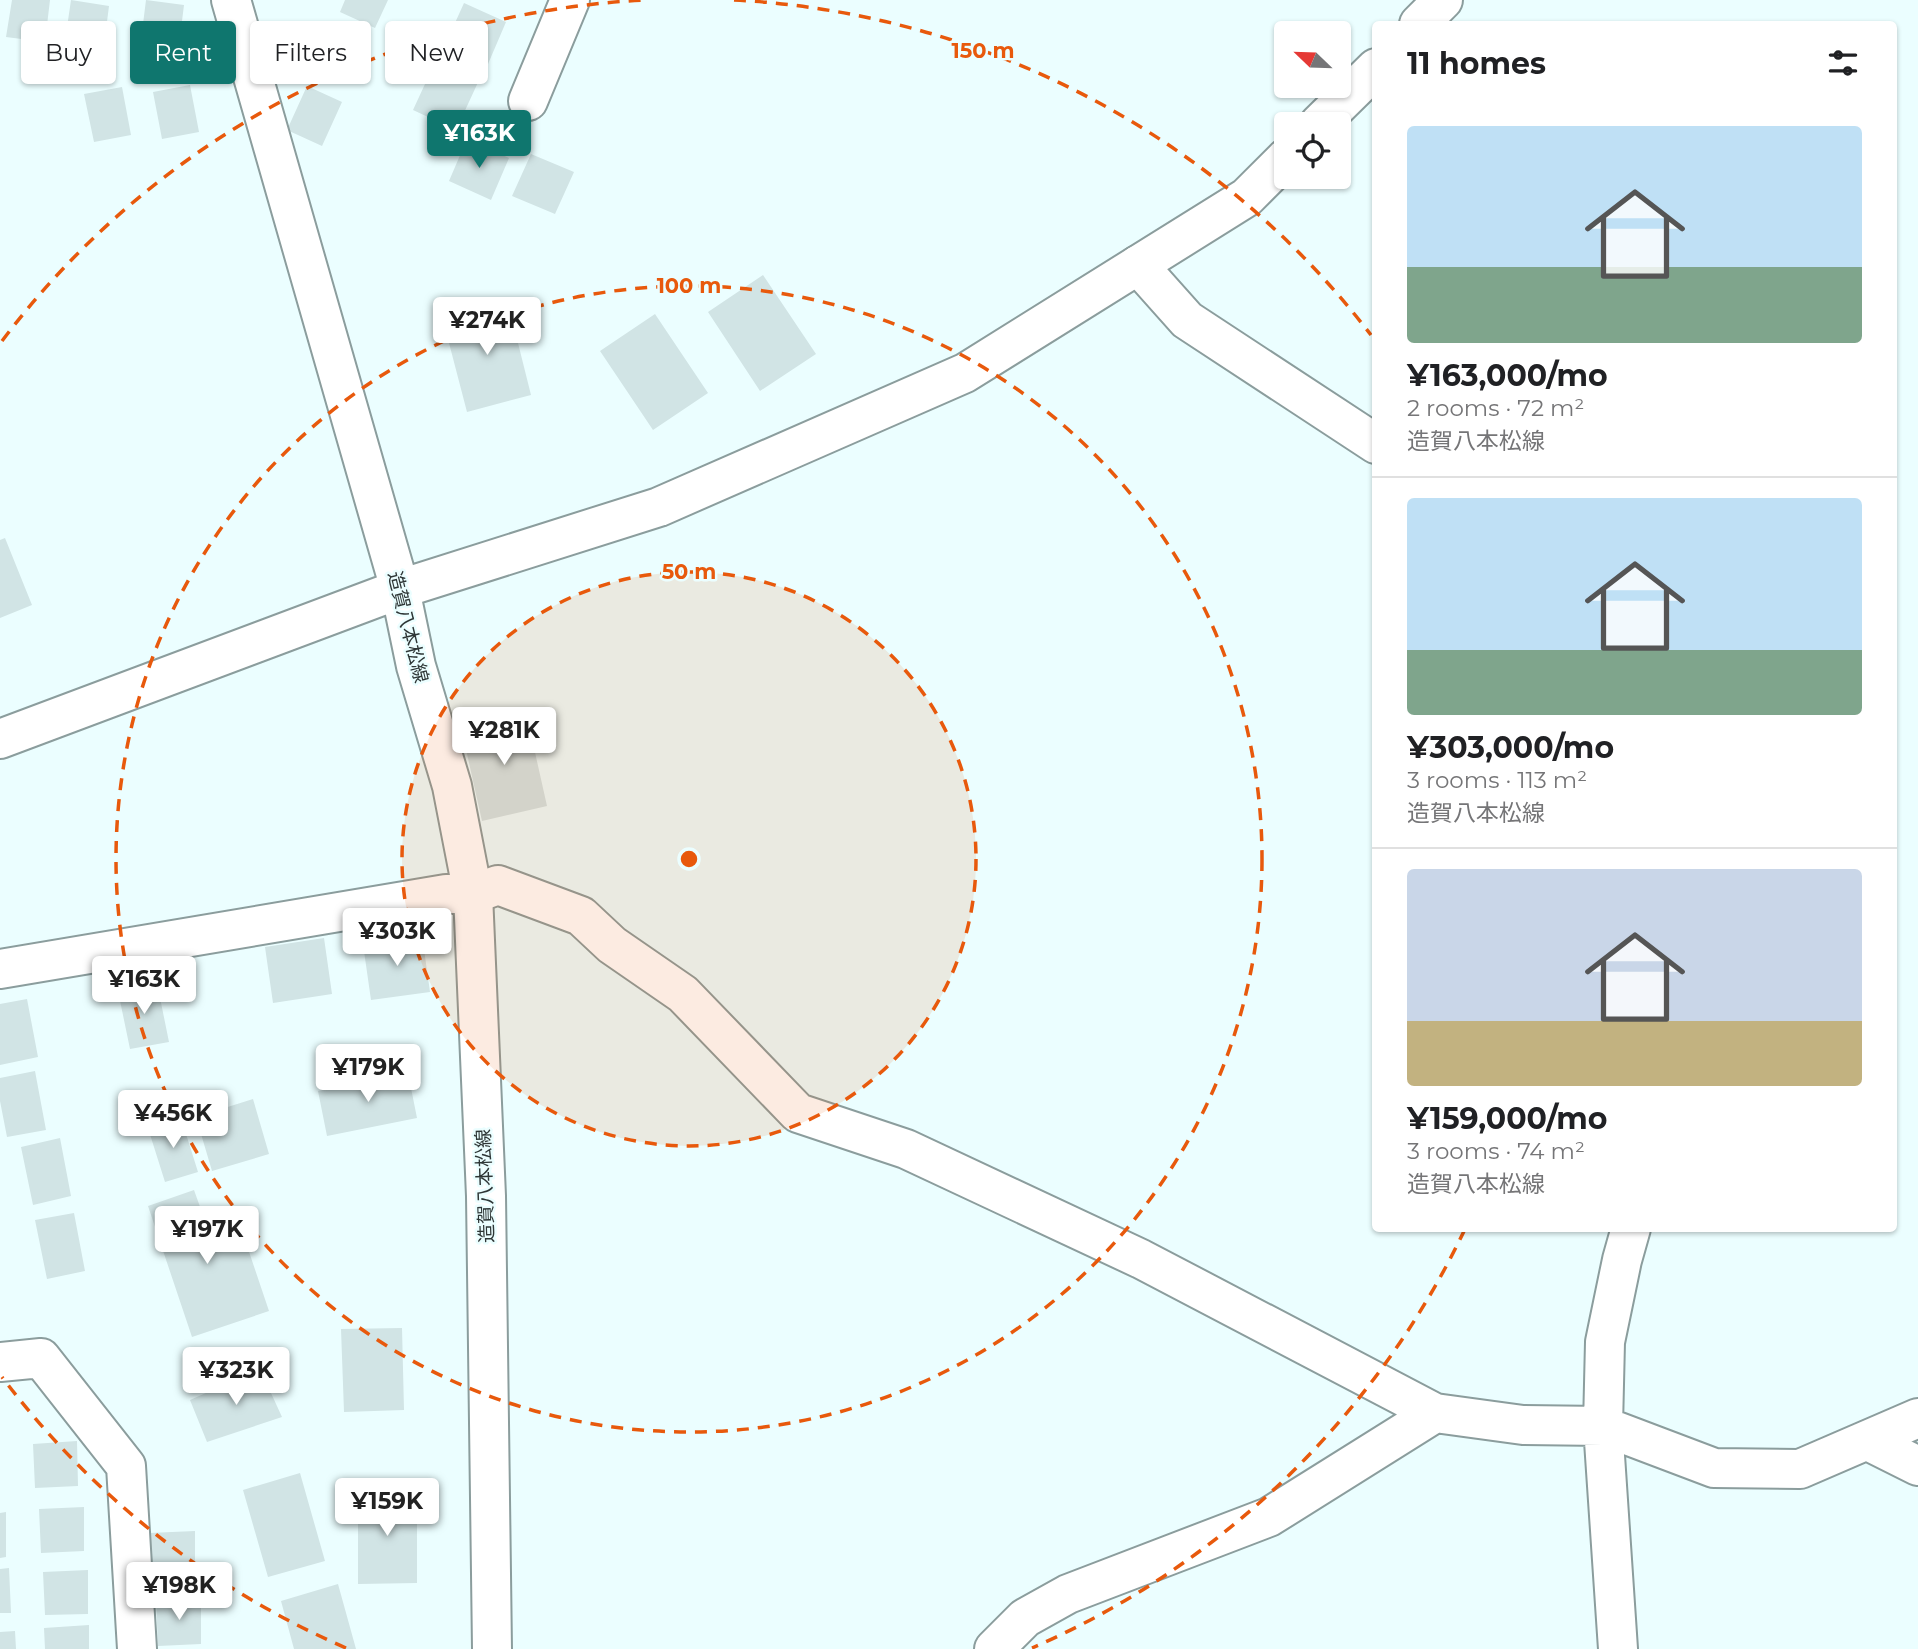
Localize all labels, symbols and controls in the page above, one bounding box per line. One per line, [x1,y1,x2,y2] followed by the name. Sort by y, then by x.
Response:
[21,21,116,84] chip: Buy
[130,21,236,84] chip: Rent
[250,21,371,84] chip: Filters
[385,21,488,84] chip: New
[1274,21,1351,98] north arrow
[1274,21,1351,189] map controls
[952,38,1014,63] text: 150 m
[1824,44,1862,82] icon: filters
[1407,45,1546,82] text: 11 homes
[430,110,528,170] pin: ¥163K
[1274,112,1351,189] button: locate
[443,119,515,147] text: ¥163K
[1572,171,1698,297] icon: home
[657,273,721,298] text: 100 m
[438,298,536,357] pin: ¥274K
[449,306,525,334] text: ¥274K
[1407,357,1608,394] text: ¥163,000/mo
[1407,394,1584,422] text: 2 rooms · 72 m²
[1407,427,1545,455] text: 造賀八本松線
[1572,543,1698,669] icon: home
[662,559,716,584] text: 50 m
[383,569,433,685] street label: 造賀八本松線
[455,708,553,767] pin: ¥281K
[468,716,540,744] text: ¥281K
[1407,729,1614,766] text: ¥303,000/mo
[1407,766,1587,794] text: 3 rooms · 113 m²
[1407,799,1545,827] text: 造賀八本松線
[677,847,701,871] centre of rings
[348,908,446,968] pin: ¥303K
[1572,914,1698,1040] icon: home
[359,917,435,945] text: ¥303K
[95,956,193,1016] pin: ¥163K
[108,965,180,993] text: ¥163K
[319,1044,417,1104] pin: ¥179K
[332,1053,404,1081] text: ¥179K
[124,1090,222,1150] pin: ¥456K
[134,1099,212,1127] text: ¥456K
[1407,1100,1607,1137] text: ¥159,000/mo
[472,1129,498,1243] street label: 造賀八本松線
[1407,1137,1585,1165] text: 3 rooms · 74 m²
[1407,1170,1545,1198] text: 造賀八本松線
[158,1206,256,1266] pin: ¥197K
[171,1215,243,1243] text: ¥197K
[187,1348,285,1407] pin: ¥323K
[199,1356,273,1384] text: ¥323K
[338,1478,436,1538] pin: ¥159K
[351,1487,423,1515] text: ¥159K
[130,1562,228,1622] pin: ¥198K
[142,1571,216,1599] text: ¥198K

